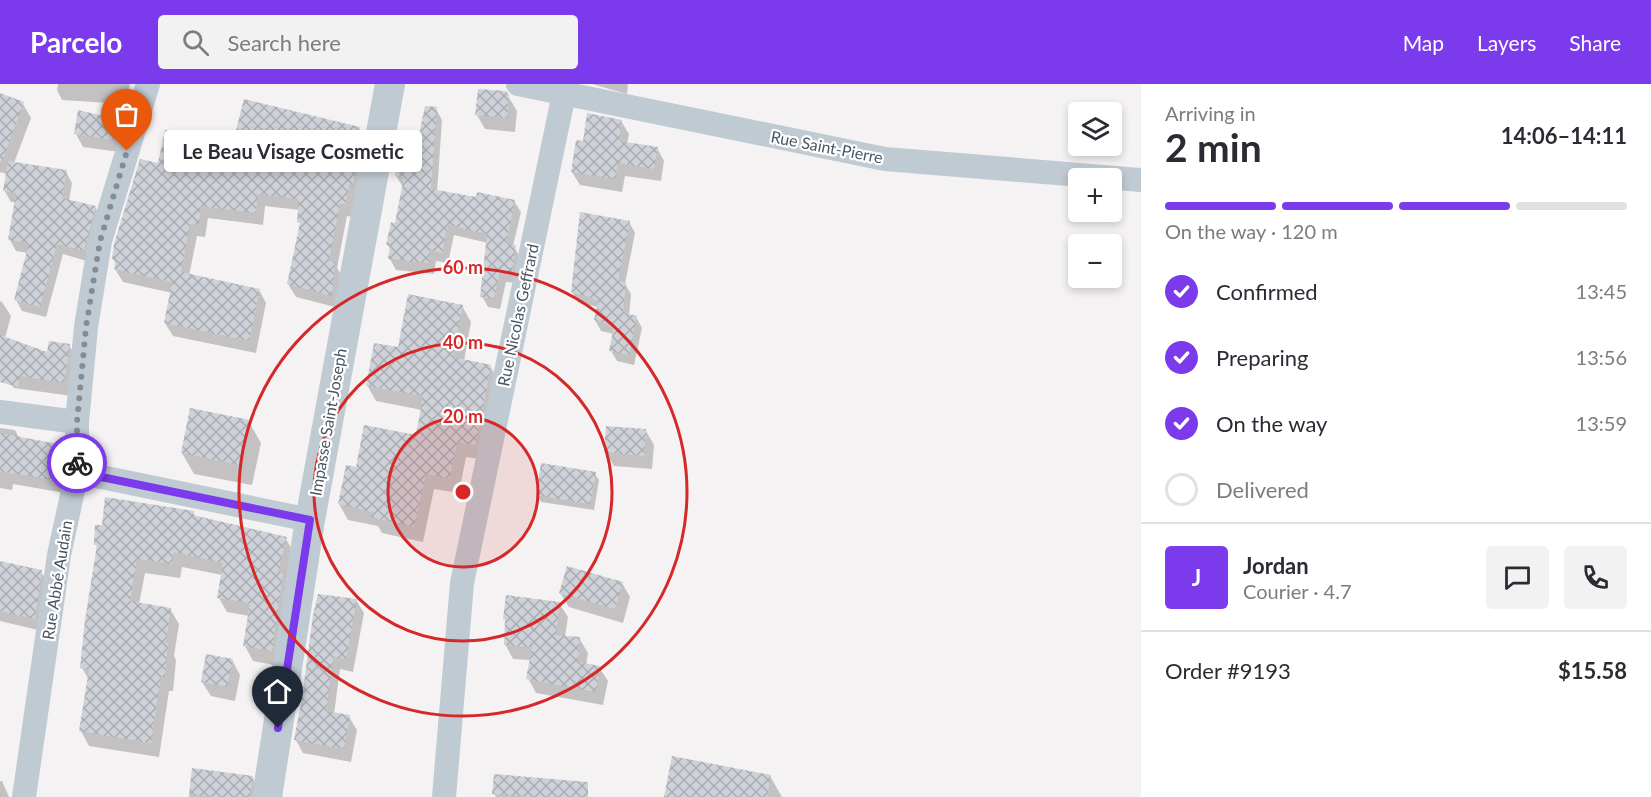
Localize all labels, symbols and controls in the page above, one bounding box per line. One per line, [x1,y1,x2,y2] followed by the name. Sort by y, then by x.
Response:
[158,15,578,69] search box
[30,25,122,59] text: Parcelo
[179,26,212,59] icon: search
[227,29,341,56] text: Search here
[1403,30,1444,55] text: Map
[1477,30,1536,55] text: Layers
[1569,30,1621,55] text: Share
[101,89,152,151] pin
[110,98,143,131] icon: bag
[1165,101,1256,125] text: Arriving in
[1068,102,1122,288] map controls
[1068,102,1122,156] button: layers
[1501,122,1627,149] text: 14:06–14:11
[1165,124,1262,170] text: 2 min
[770,126,885,167] street label: Rue Saint-Pierre
[163,130,421,172] callout: Le Beau Visage Cosmetic
[182,139,404,163] text: Le Beau Visage Cosmetic
[1068,168,1122,222] button: +
[1165,219,1338,243] text: On the way · 120 m
[1068,234,1122,288] button: −
[493,242,542,388] street label: Rue Nicolas Geffrard
[443,256,483,278] text: 60 m
[1165,275,1198,308] icon: check
[1216,278,1318,305] text: Confirmed
[1576,279,1627,303] text: 13:45
[443,331,483,353] text: 40 m
[1165,341,1198,374] icon: check
[1216,344,1308,371] text: Preparing
[1576,345,1627,369] text: 13:56
[305,347,350,497] street label: Impasse Saint-Joseph
[443,405,483,427] text: 20 m
[1165,407,1198,440] icon: check
[1216,410,1327,437] text: On the way
[1576,411,1627,435] text: 13:59
[47,433,107,493] courier
[61,447,94,480] icon: bike
[1216,476,1309,503] text: Delivered
[453,482,473,502] centre of rings
[38,519,75,641] street label: Rue Abbé Audain
[1486,546,1549,609] button: chat
[1564,546,1627,609] button: phone
[1243,552,1309,579] text: Jordan
[1192,564,1201,591] text: J
[1243,579,1352,603] text: Courier · 4.7
[1165,657,1291,684] text: Order #9193
[1558,657,1627,684] text: $15.58
[252,666,303,728] pin
[261,675,294,708] icon: home

